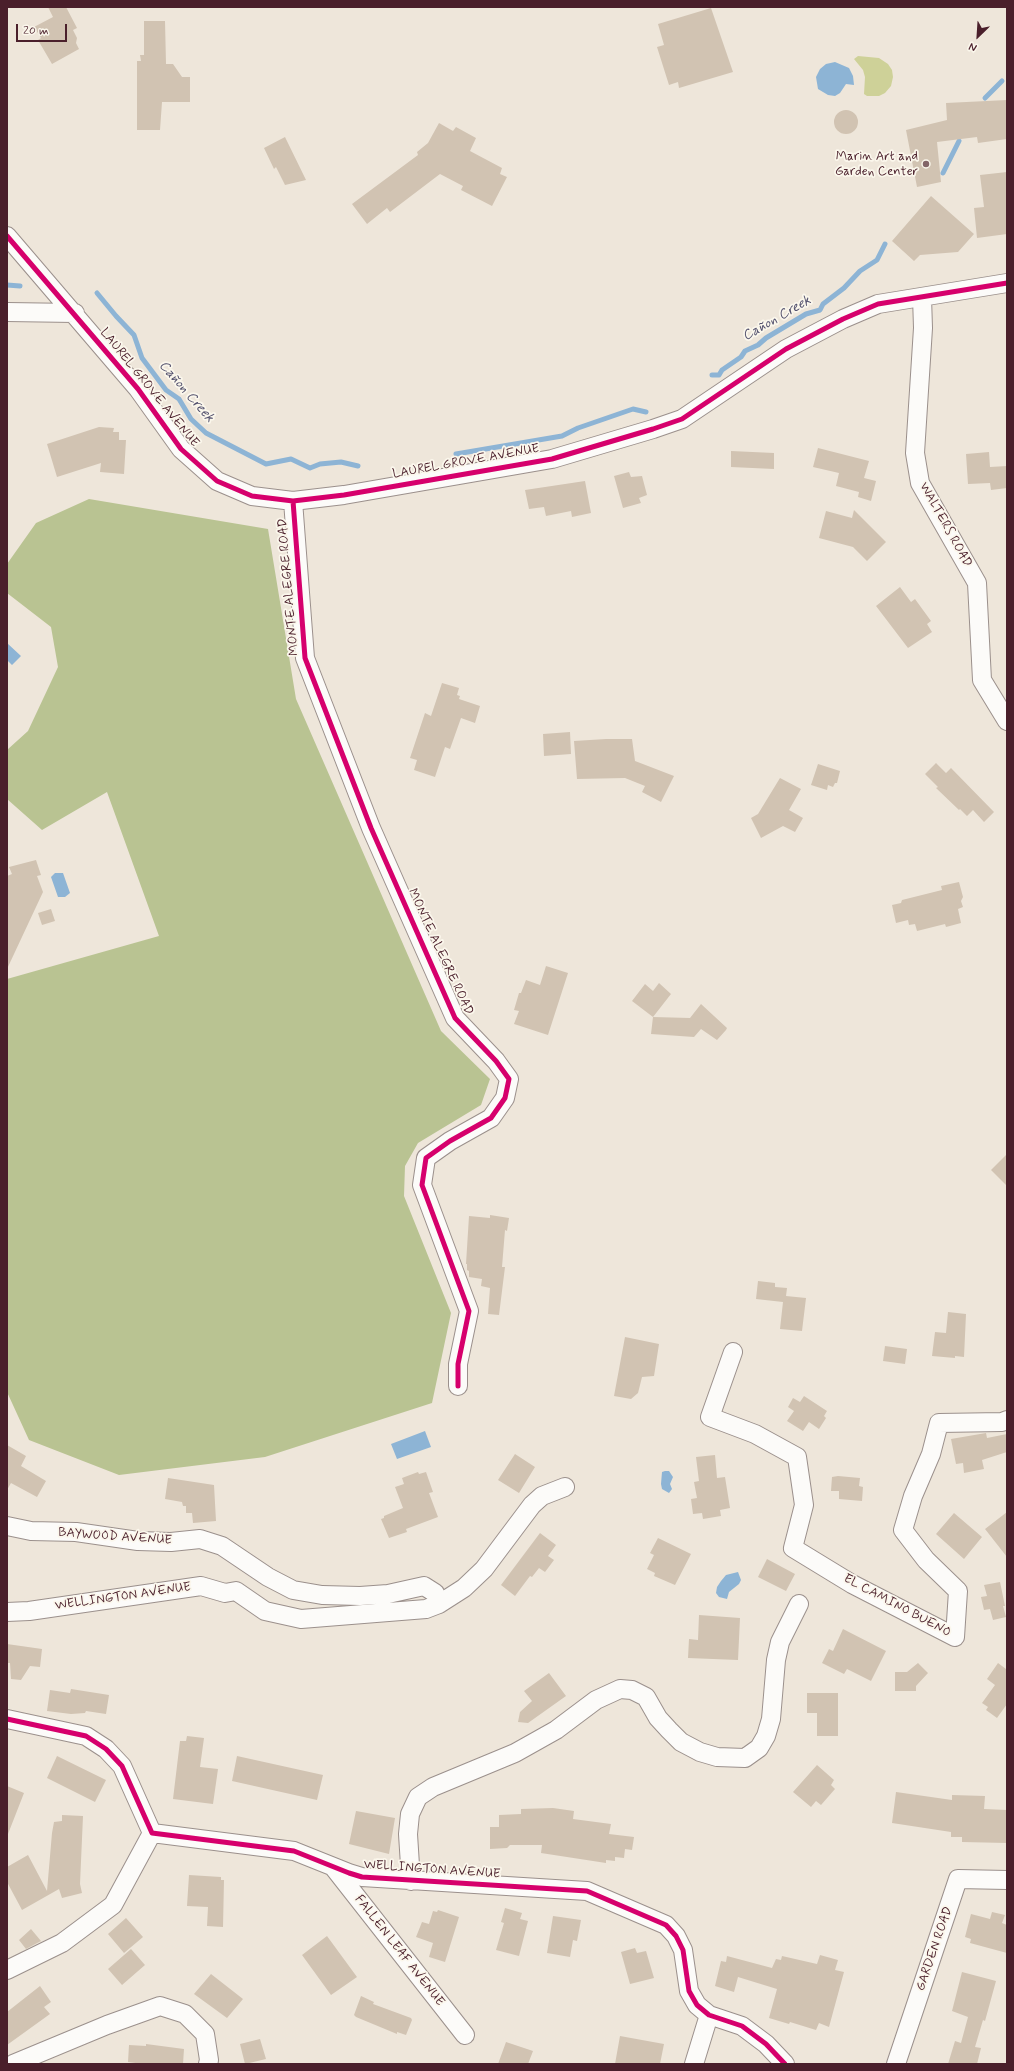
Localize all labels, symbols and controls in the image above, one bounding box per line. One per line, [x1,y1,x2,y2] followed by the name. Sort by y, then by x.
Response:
[18,16,69,42] scale bar
[958,16,998,56] north arrow
[23,23,49,39] text: 20 m
[967,39,979,55] text: N
[835,149,918,180] place label: Marin Art and Garden Center
[921,159,931,169] marker: Marin Art and Garden Center
[740,293,814,345] water label: Cañon Creek
[96,325,202,451] street label: LAUREL GROVE AVENUE
[155,358,217,426] water label: Cañon Creek
[391,441,541,483] street label: LAUREL GROVE AVENUE
[915,480,975,570] street label: WALTERS ROAD
[275,518,303,656] street label: MONTE ALEGRE ROAD
[404,886,476,1018] street label: MONTE ALEGRE ROAD
[58,1525,172,1549] street label: BAYWOOD AVENUE
[841,1571,953,1641] street label: EL CAMINO BUENO
[54,1580,192,1614] street label: WELLINGTON AVENUE
[363,1857,501,1883] street label: WELLINGTON AVENUE
[351,1892,447,2010] street label: FALLEN LEAF AVENUE
[913,1905,957,1993] street label: GARDEN ROAD

